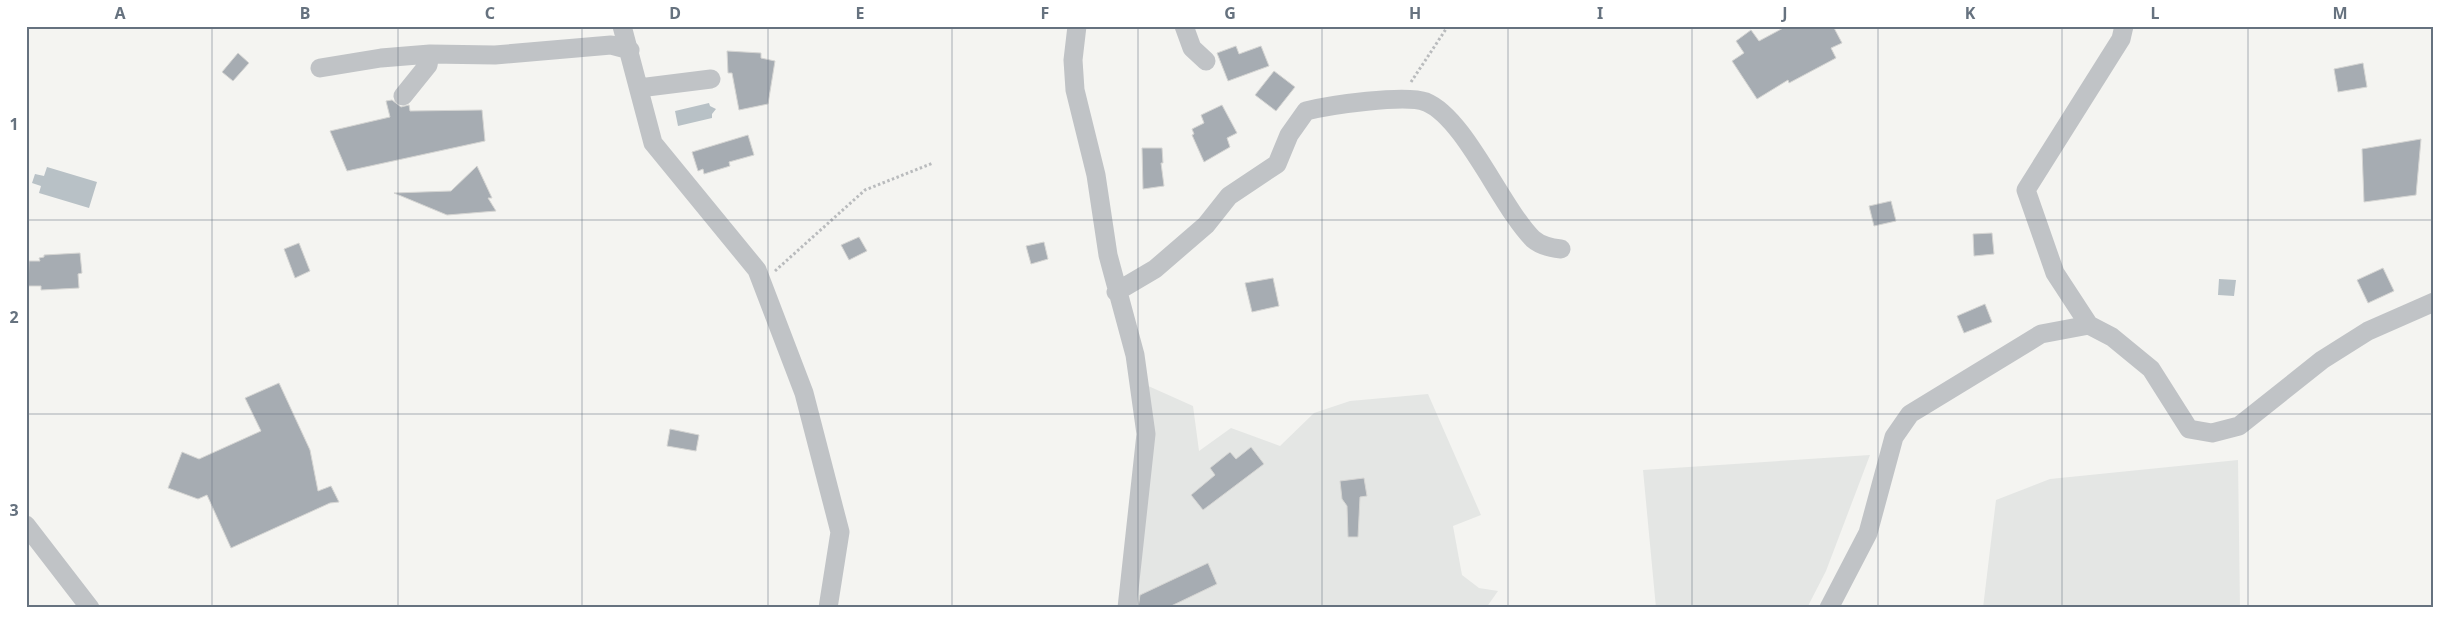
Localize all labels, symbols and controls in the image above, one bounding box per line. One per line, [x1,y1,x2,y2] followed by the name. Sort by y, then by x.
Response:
[114,2,126,24] text: A
[300,2,310,24] text: B
[485,2,495,24] text: C
[669,2,681,24] text: D
[856,2,865,24] text: E
[1041,2,1049,24] text: F
[1224,2,1236,24] text: G
[1409,2,1421,24] text: H
[1597,2,1603,24] text: I
[1780,2,1788,24] text: J
[1965,2,1976,24] text: K
[2151,2,2160,24] text: L
[2332,2,2348,24] text: M
[9,113,19,135] text: 1
[9,306,19,328] text: 2
[9,499,19,521] text: 3

